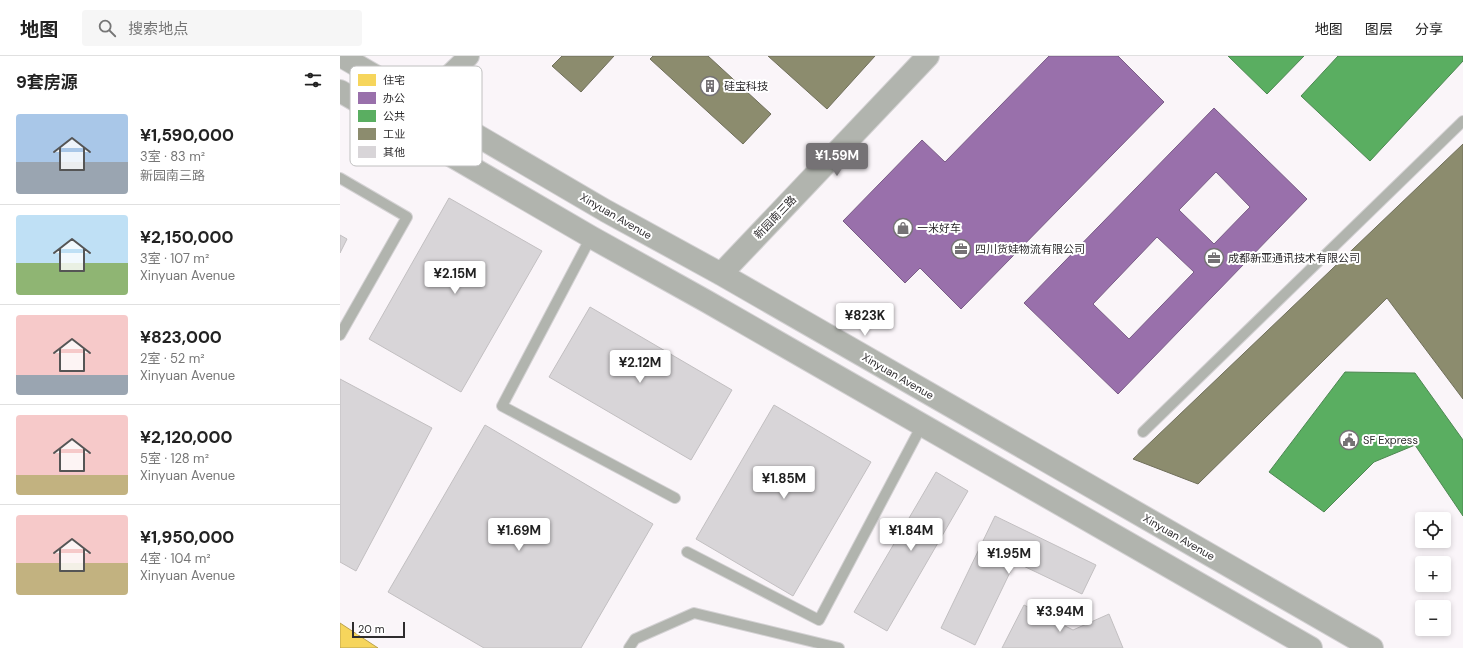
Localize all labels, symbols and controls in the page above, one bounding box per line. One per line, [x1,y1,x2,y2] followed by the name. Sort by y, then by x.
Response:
[82,10,362,46] search box
[20,17,58,42] text: 地图
[96,17,118,39] icon: search
[128,19,188,39] text: 搜索地点
[1315,20,1343,38] text: 地图
[1365,20,1393,38] text: 图层
[1415,20,1443,38] text: 分享
[350,66,482,166] legend
[302,69,324,91] icon: filters
[16,71,78,93] text: 9套房源
[383,73,405,87] text: 住宅
[699,75,721,97] building icon: 硅宝科技
[724,79,768,93] place label: 硅宝科技
[383,91,405,105] text: 办公
[383,109,405,123] text: 公共
[140,124,234,146] text: ¥1,590,000
[383,127,405,141] text: 工业
[48,130,96,178] icon: home
[804,143,870,177] pin: ¥1.59M
[383,145,405,159] text: 其他
[815,147,859,164] text: ¥1.59M
[140,148,205,165] text: 3室 · 83 m²
[140,167,205,184] text: 新园南三路
[578,190,654,242] street label: Xinyuan Avenue
[751,192,799,242] street label: 新园南三路
[892,217,914,239] shop icon: 一米好车
[917,221,961,235] place label: 一米好车
[140,226,233,248] text: ¥2,150,000
[48,231,96,279] icon: home
[950,238,972,260] office icon: 四川货娃物流有限公司
[975,242,1085,256] place label: 四川货娃物流有限公司
[1203,247,1225,269] office icon: 成都新亚通讯技术有限公司
[140,250,209,267] text: 3室 · 107 m²
[1228,251,1360,265] place label: 成都新亚通讯技术有限公司
[422,261,488,295] pin: ¥2.15M
[433,265,477,282] text: ¥2.15M
[140,267,235,284] text: Xinyuan Avenue
[837,303,893,337] pin: ¥823K
[845,307,885,324] text: ¥823K
[140,326,222,348] text: ¥823,000
[48,331,96,379] icon: home
[140,350,205,367] text: 2室 · 52 m²
[607,350,673,384] pin: ¥2.12M
[860,350,936,402] street label: Xinyuan Avenue
[619,354,661,371] text: ¥2.12M
[140,367,235,384] text: Xinyuan Avenue
[140,426,233,448] text: ¥2,120,000
[1338,429,1360,451] public building icon: SF Express
[48,431,96,479] icon: home
[1363,433,1418,447] place label: SF Express
[140,450,209,467] text: 5室 · 128 m²
[751,466,817,500] pin: ¥1.85M
[140,467,235,484] text: Xinyuan Avenue
[762,470,806,487] text: ¥1.85M
[1141,511,1217,563] street label: Xinyuan Avenue
[1415,512,1451,636] map controls
[1415,512,1451,548] button: locate
[486,518,552,552] pin: ¥1.69M
[878,518,944,552] pin: ¥1.84M
[497,522,541,539] text: ¥1.69M
[889,522,933,539] text: ¥1.84M
[140,526,234,548] text: ¥1,950,000
[48,531,96,579] icon: home
[976,541,1042,575] pin: ¥1.95M
[987,545,1031,562] text: ¥1.95M
[140,550,211,567] text: 4室 · 104 m²
[1415,556,1451,592] button: +
[140,567,235,584] text: Xinyuan Avenue
[1027,599,1093,633] pin: ¥3.94M
[1415,600,1451,636] button: −
[1036,603,1084,620] text: ¥3.94M
[352,620,405,639] scale bar
[358,622,384,636] text: 20 m

